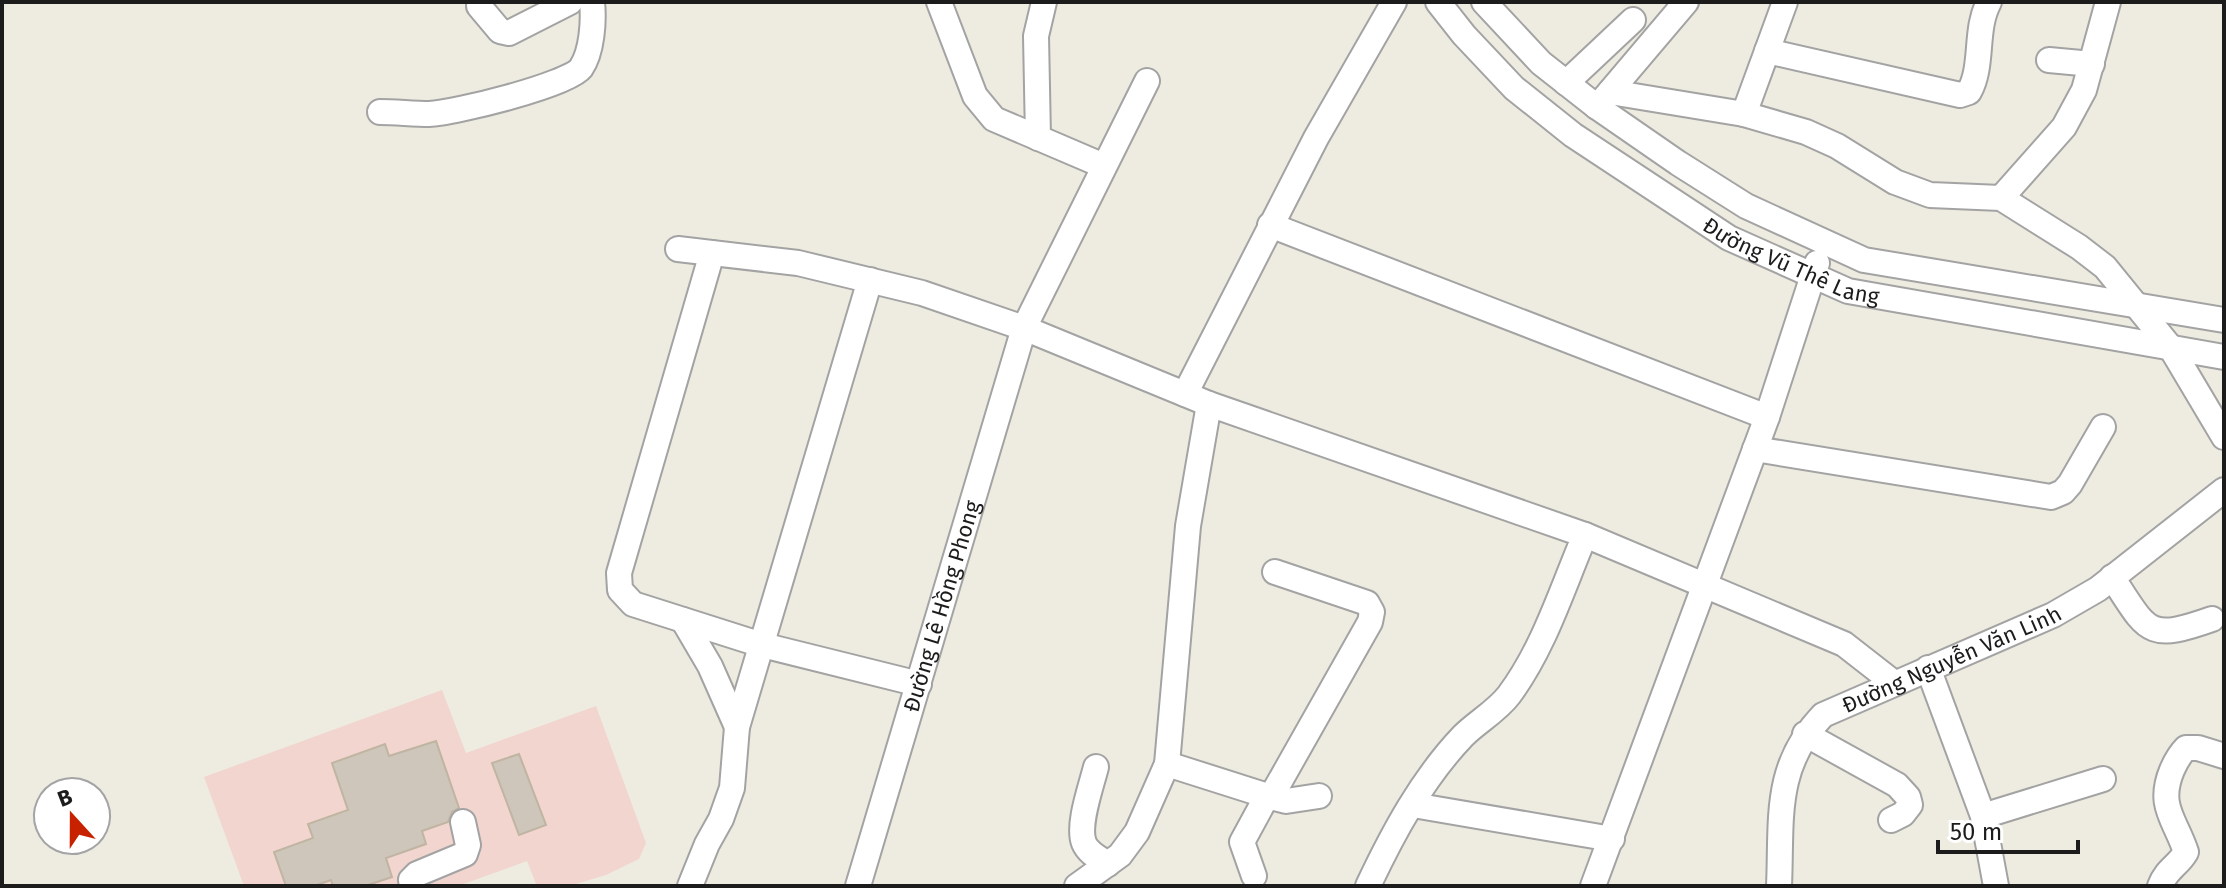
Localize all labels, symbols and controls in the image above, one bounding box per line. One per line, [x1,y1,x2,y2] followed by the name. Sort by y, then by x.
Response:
[1698,211,1882,310] street label: Đường Vũ Thê Lang
[897,497,986,715] street label: Đường Lê Hồng Phong
[1838,600,2066,719] street label: Đường Nguyễn Văn Linh
[32,776,112,856] north arrow
[54,783,76,813] text: B
[1938,804,2078,854] scale bar
[1950,818,2002,846] text: 50 m

